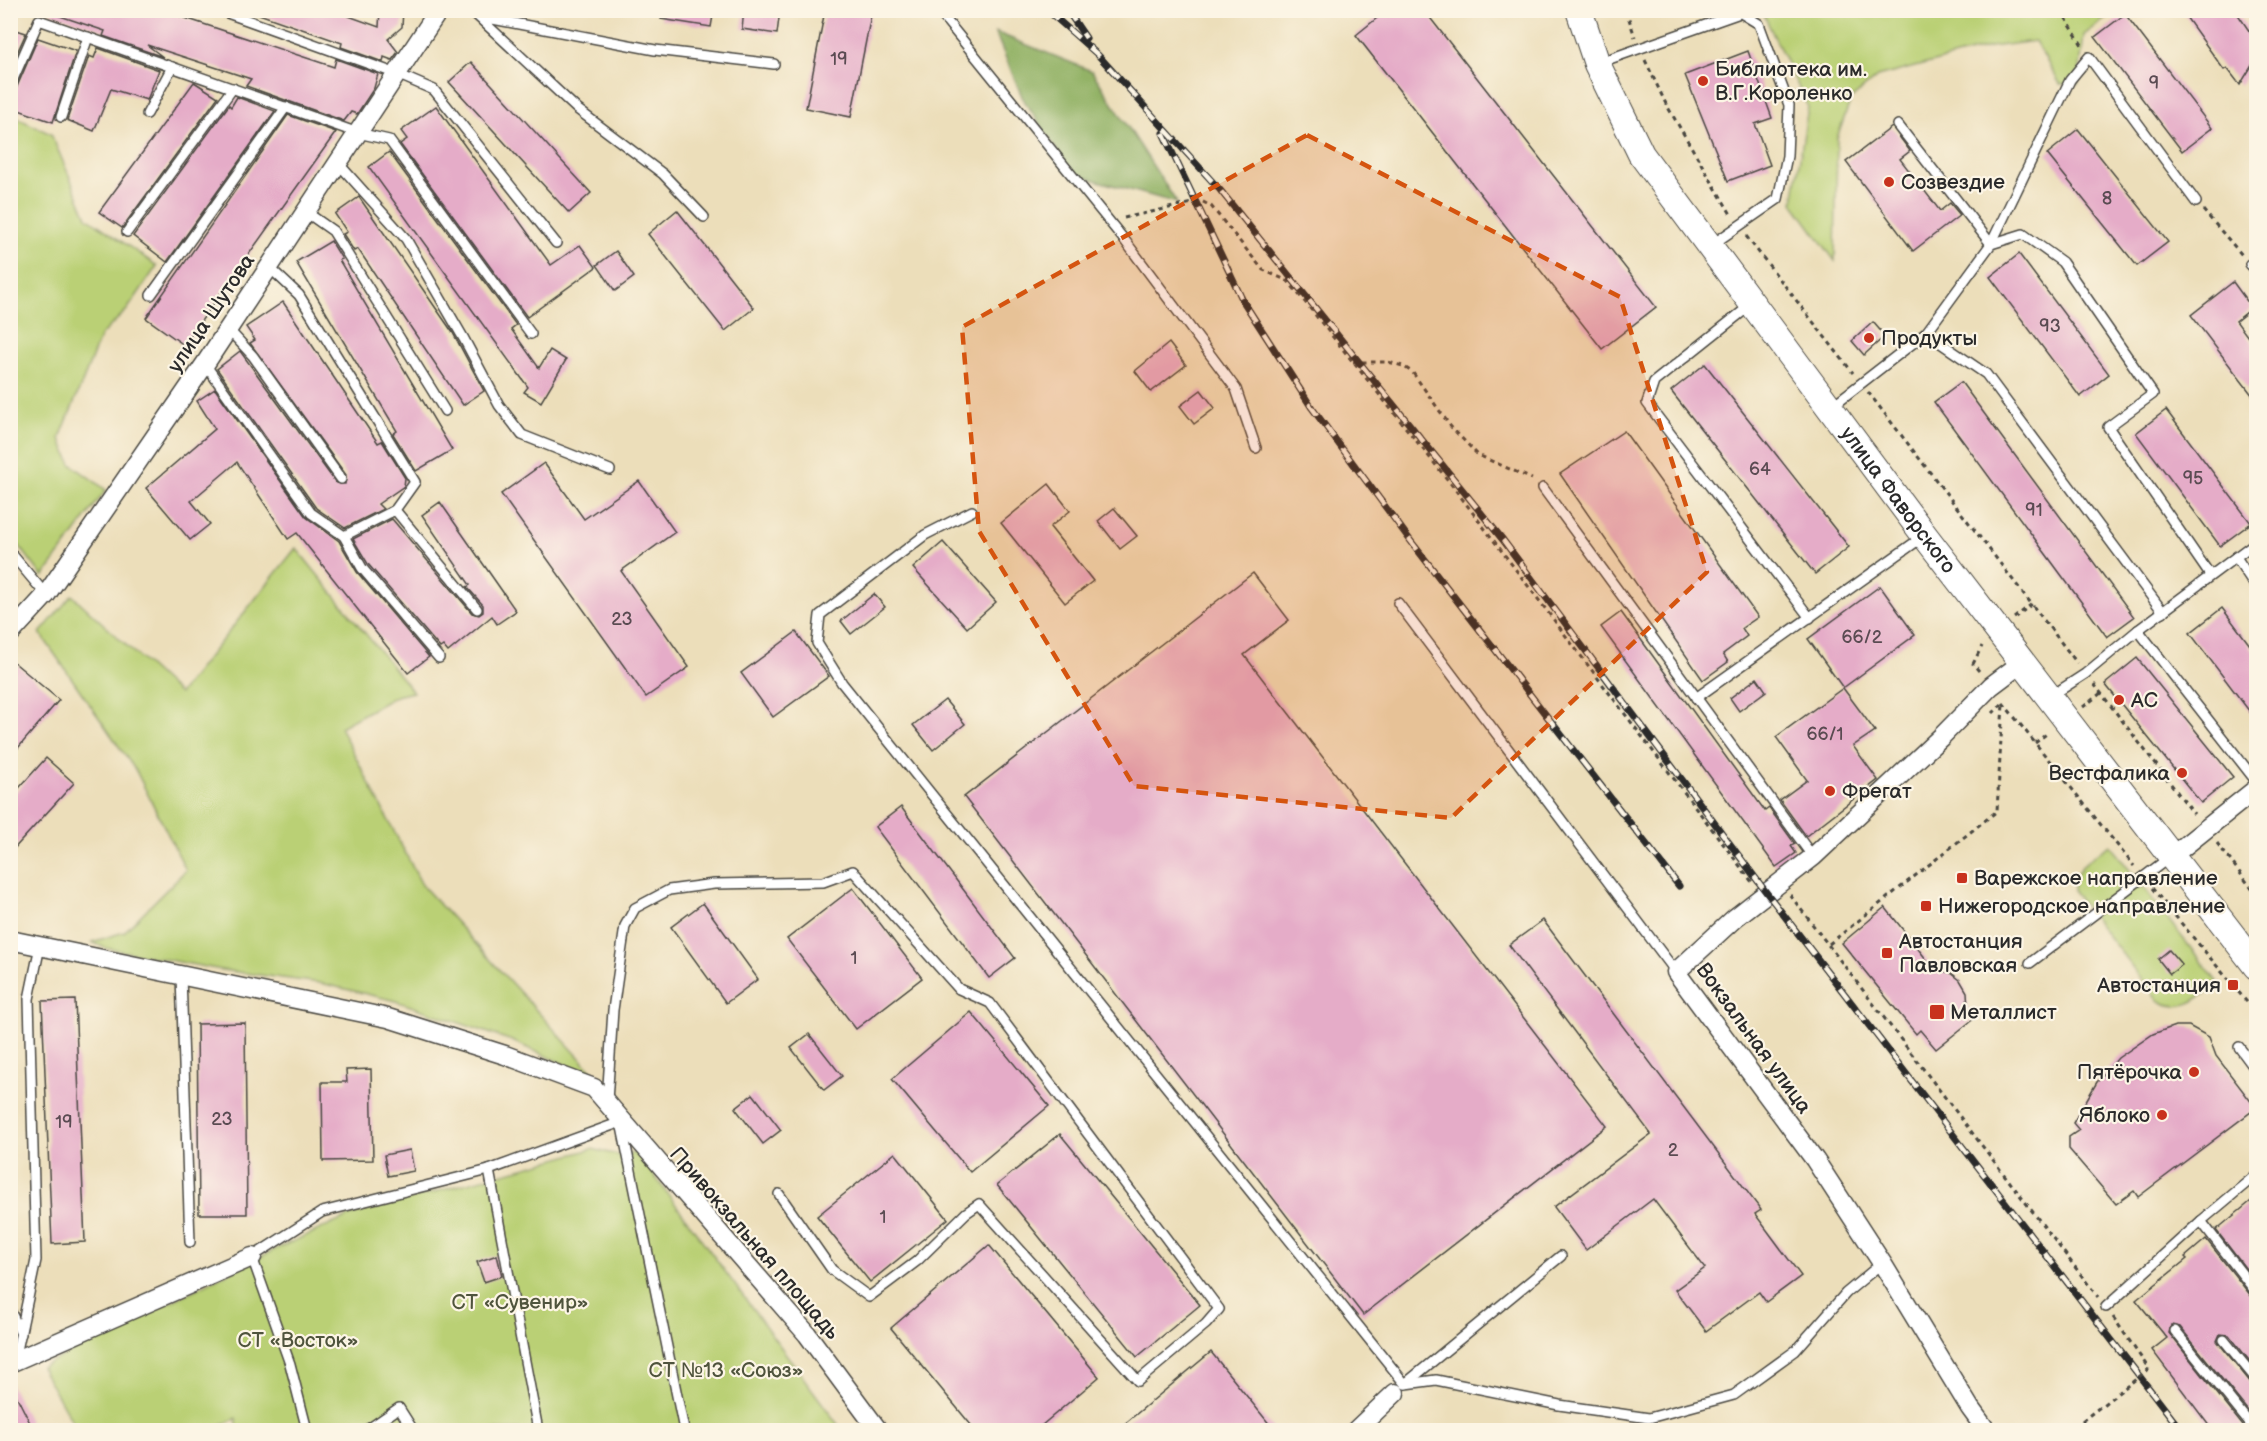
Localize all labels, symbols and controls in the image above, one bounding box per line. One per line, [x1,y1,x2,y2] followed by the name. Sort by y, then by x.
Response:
[830,49,848,70] house number: 19
[1715,57,1867,106] place label: Библиотека им. В.Г.Короленко
[2149,73,2159,94] house number: 9
[1696,74,1710,88] marker: Библиотека им. В.Г.Короленко
[1901,170,2005,195] place label: Созвездие
[1882,175,1896,189] marker: Созвездие
[2102,188,2112,209] house number: 8
[163,249,261,377] street label: улица Шутова
[2039,316,2061,337] house number: 93
[1881,326,1977,351] place label: Продукты
[1862,331,1876,345] marker: Продукты
[1835,422,1961,578] street label: улица Фаворского
[1749,459,1771,480] house number: 64
[2183,468,2203,489] house number: 95
[2025,500,2043,521] house number: 91
[611,609,633,630] house number: 23
[1842,627,1883,648] house number: 66/2
[2130,688,2158,713] place label: АС
[2112,693,2126,707] marker: АС
[1806,724,1844,745] house number: 66/1
[2048,761,2171,786] place label: Вестфалика
[2175,766,2189,780] marker: Вестфалика
[1842,779,1912,804] place label: Фрегат
[1823,784,1837,798] marker: Фрегат
[1974,866,2218,891] place label: Варежское направление
[1955,871,1969,885] marker: Варежское направление
[1938,894,2226,919] place label: Нижегородское направление
[1919,899,1933,913] marker: Нижегородское направление
[1898,929,2023,978] place label: Автостанция Павловская
[1880,946,1894,960] marker: Автостанция Павловская
[851,948,857,969] house number: 1
[1691,958,1817,1119] street label: Вокзальная улица
[2096,973,2221,998] place label: Автостанция
[2226,978,2240,992] marker: Автостанция
[1950,1000,2057,1025] place label: Металлист
[1928,1003,1946,1021] marker: Металлист
[2077,1060,2183,1085] place label: Пятёрочка
[2187,1065,2201,1079] marker: Пятёрочка
[2079,1103,2150,1128] place label: Яблоко
[2155,1108,2169,1122] marker: Яблоко
[211,1109,233,1130] house number: 23
[55,1112,73,1133] house number: 19
[1668,1140,1679,1161] house number: 2
[664,1142,845,1345] street label: Привокзальная площадь
[880,1207,886,1228] house number: 1
[452,1290,588,1315] park label: СТ «Сувенир»
[238,1328,358,1353] park label: СТ «Восток»
[649,1358,803,1383] park label: СТ №13 «Союз»

